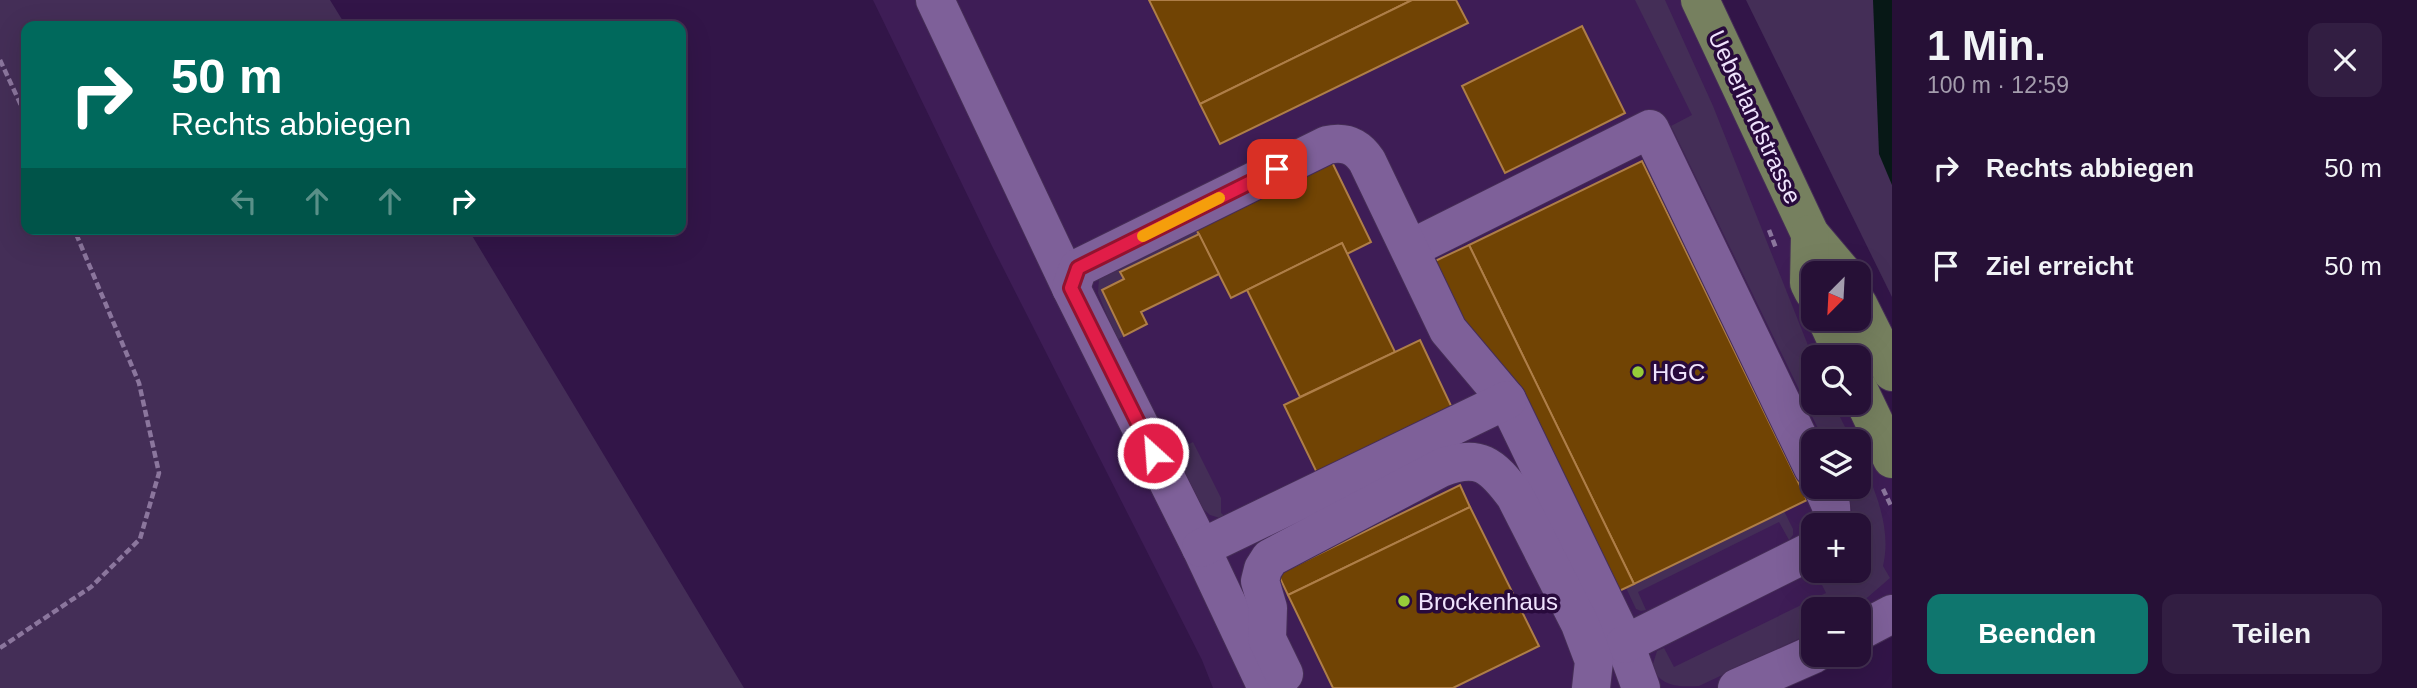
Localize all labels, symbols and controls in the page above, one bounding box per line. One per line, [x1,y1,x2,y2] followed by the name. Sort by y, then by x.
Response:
[1927,22,2046,69] text: 1 Min.
[2308,23,2382,97] button: close
[1703,26,1807,208] street label: Ueberlandstrasse
[56,49,147,140] icon: right
[171,49,283,103] text: 50 m
[1927,72,2069,98] text: 100 m · 12:59
[171,106,411,142] text: Rechts abbiegen
[1247,139,1307,199] pin
[1927,149,1965,187] icon: right
[1258,150,1296,188] icon: arrive
[1986,153,2194,183] text: Rechts abbiegen
[2324,153,2382,183] text: 50 m
[225,182,263,220] icon: left
[298,182,336,220] icon: ahead
[371,182,409,220] icon: ahead
[444,182,482,220] icon: right
[1927,247,1965,285] icon: arrive
[1986,251,2133,281] text: Ziel erreicht
[2324,251,2382,281] text: 50 m
[1801,261,1871,331] north arrow
[1801,261,1871,667] map controls
[1801,345,1871,415] button: search
[1652,359,1705,386] place label: HGC
[1630,364,1646,380] marker: HGC
[1116,416,1190,490] position arrow
[1801,429,1871,499] button: layers
[1801,513,1871,583] button: +
[1418,588,1558,615] place label: Brockenhaus
[1396,593,1412,609] marker: Brockenhaus
[1927,594,2148,674] button: Beenden
[2162,594,2382,674] button: Teilen
[1801,597,1871,667] button: −

